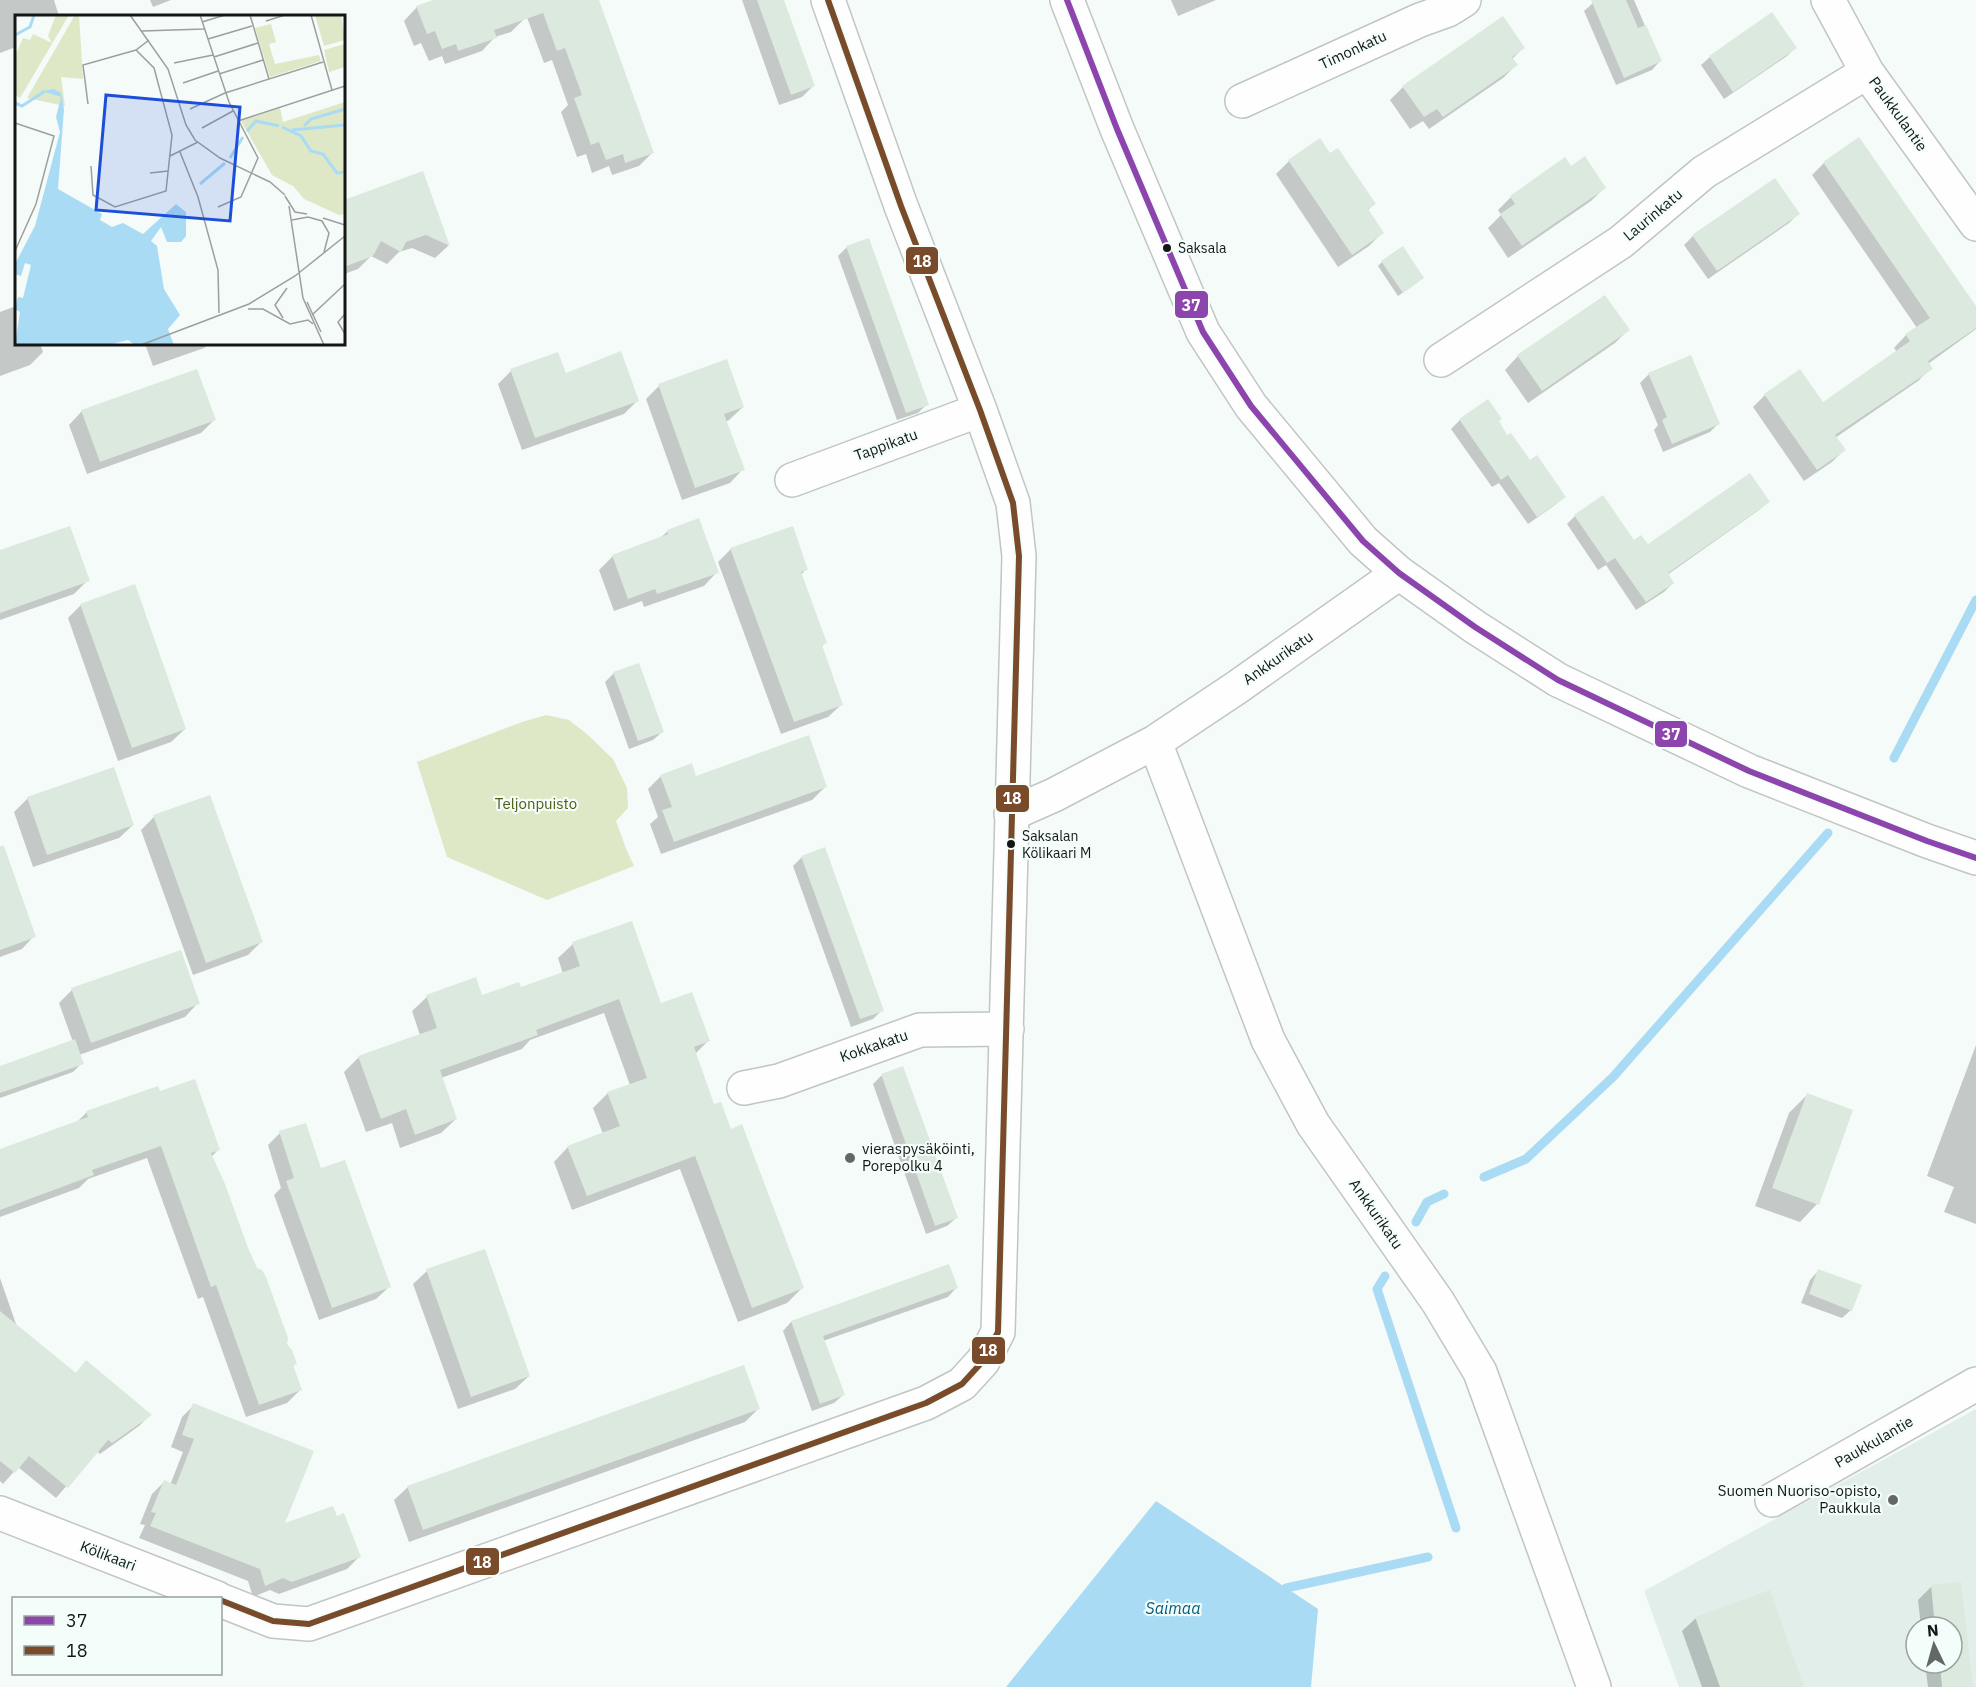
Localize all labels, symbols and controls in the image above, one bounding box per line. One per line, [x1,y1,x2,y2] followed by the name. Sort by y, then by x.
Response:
[15,15,345,345] inset map
[1316,26,1389,73] street label: Timonkatu
[1865,73,1932,155] street label: Paukkulantie
[1619,184,1686,245] street label: Laurinkatu
[1178,239,1227,257] place label: Saksala
[1161,242,1173,254] marker: Saksala
[905,246,939,275] line badge: 18
[912,251,932,271] text: 18
[1174,290,1209,319] line badge: 37
[1181,295,1201,315] text: 37
[851,424,920,465] street label: Tappikatu
[1239,627,1316,689] street label: Ankkurikatu
[1654,720,1688,748] line badge: 37
[1661,724,1681,744] text: 37
[995,784,1030,813] line badge: 18
[1002,788,1022,808] text: 18
[495,794,577,813] park label: Teljonpuisto
[1022,827,1091,862] place label: Saksalan Kölikaari M
[1005,838,1017,850] marker: Saksalan Kölikaari M
[837,1025,910,1066] street label: Kokkakatu
[862,1139,975,1175] place label: vieraspysäköinti, Porepolku 4
[843,1151,857,1165] marker: vieraspysäköinti, Porepolku 4
[1345,1175,1407,1252] street label: Ankkurikatu
[971,1336,1006,1365] line badge: 18
[978,1340,998,1360] text: 18
[1831,1411,1916,1472] street label: Paukkulantie
[1718,1481,1881,1517] place label: Suomen Nuoriso-opisto, Paukkula
[1886,1493,1900,1507] marker: Suomen Nuoriso-opisto, Paukkula
[77,1536,139,1575] street label: Kölikaari
[465,1547,500,1576] line badge: 18
[472,1552,492,1572] text: 18
[12,1597,222,1675] legend
[1145,1598,1201,1618] water label: Saimaa
[66,1609,88,1632] text: 37
[1904,1615,1964,1675] north arrow
[1926,1620,1939,1641] text: N
[66,1639,88,1662] text: 18

